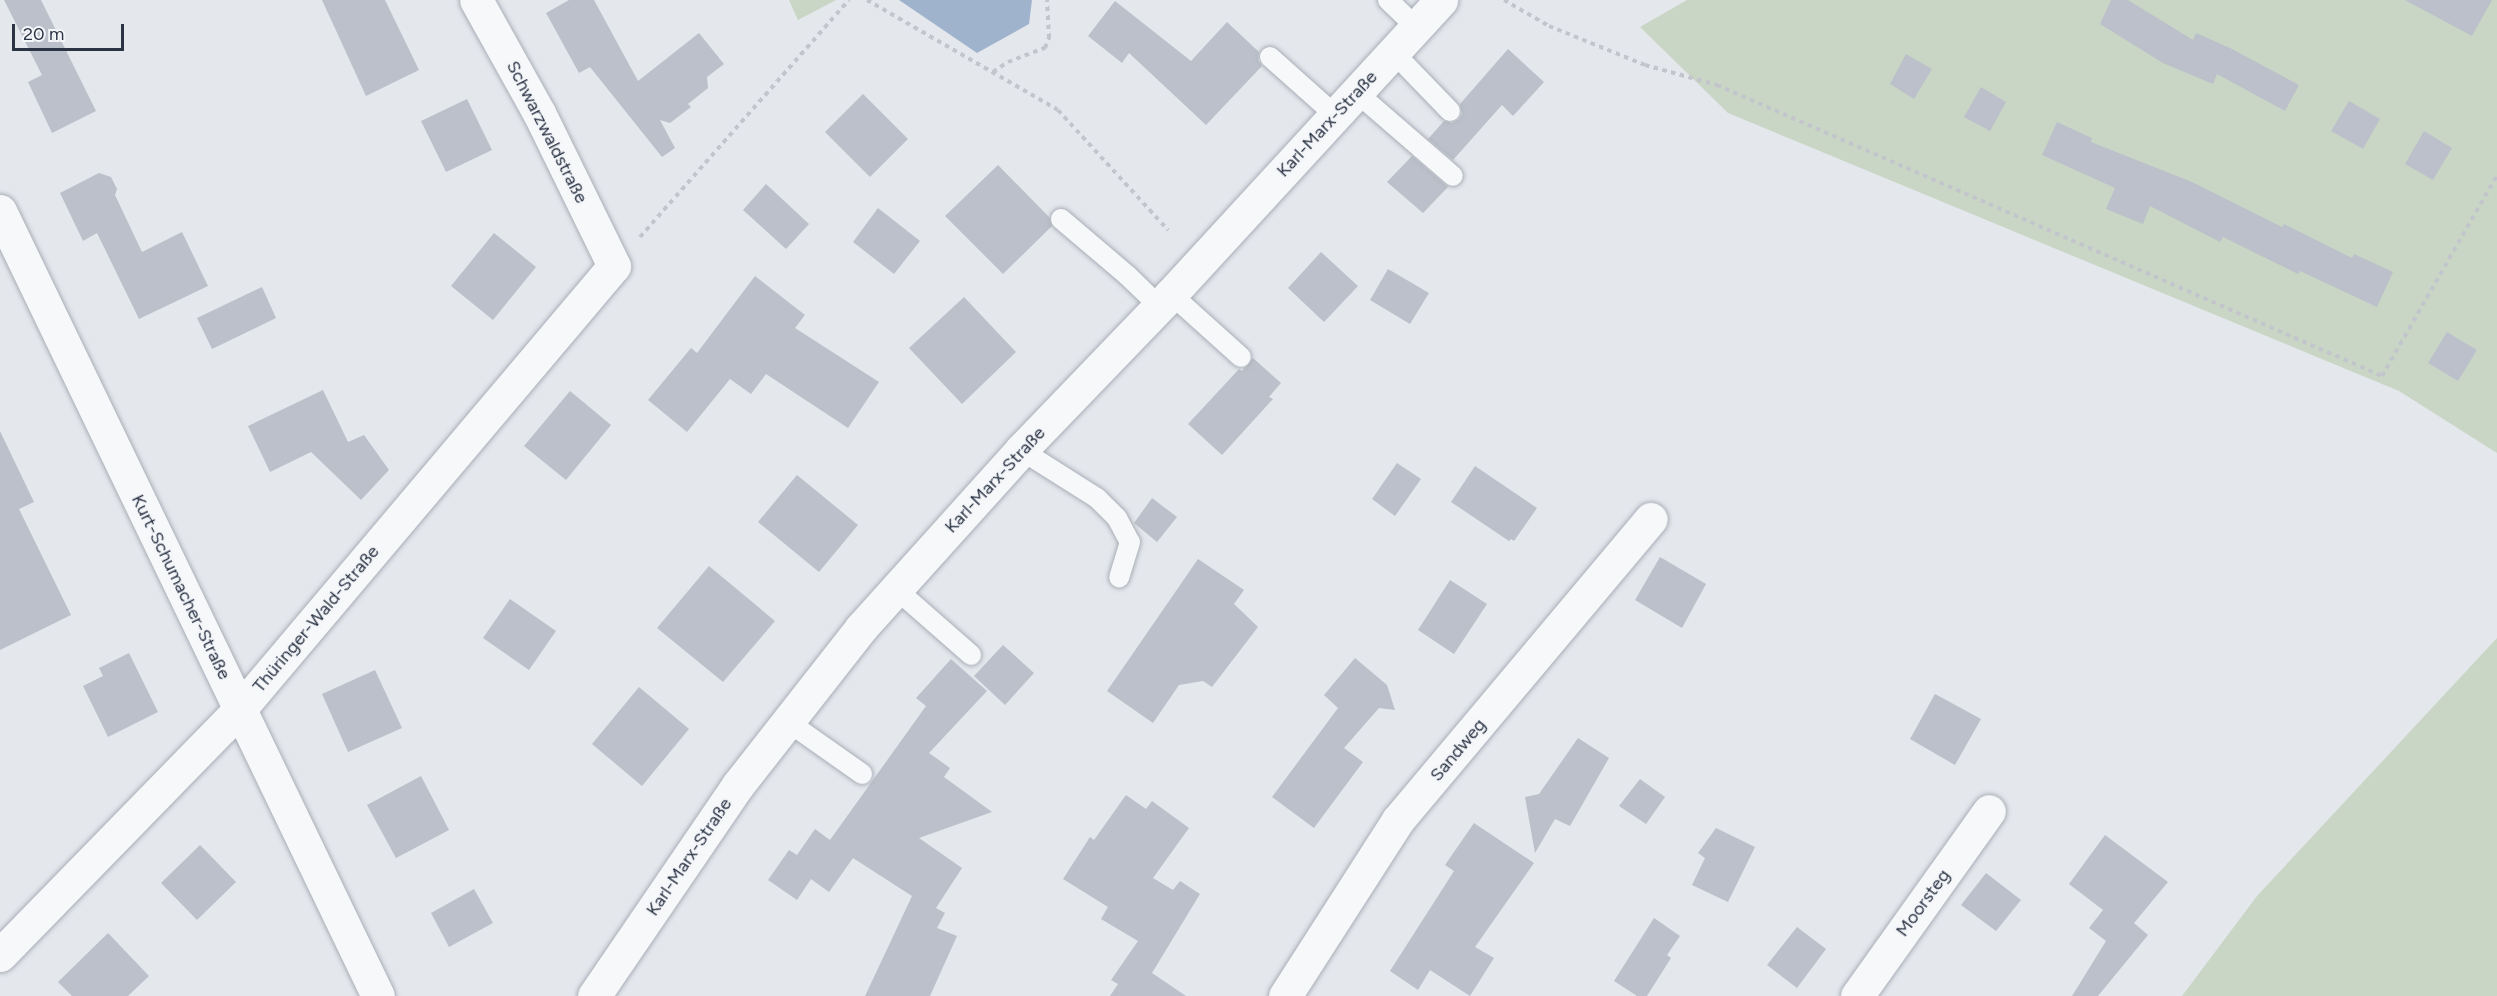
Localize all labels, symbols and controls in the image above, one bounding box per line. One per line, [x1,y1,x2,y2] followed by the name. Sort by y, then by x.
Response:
[15,12,128,50] scale bar
[23,23,64,45] text: 20 m
[502,57,592,207] street label: Schwarzwaldstraße
[1272,66,1382,182] street label: Karl-Marx-Straße
[940,422,1050,538] street label: Karl-Marx-Straße
[127,491,235,683] street label: Kurt-Schumacher-Straße
[248,541,384,697] street label: Thüringer-Wald-Straße
[1426,714,1490,786] street label: Sandweg
[642,794,736,920] street label: Karl-Marx-Straße
[1891,865,1955,941] street label: Moorsteg

